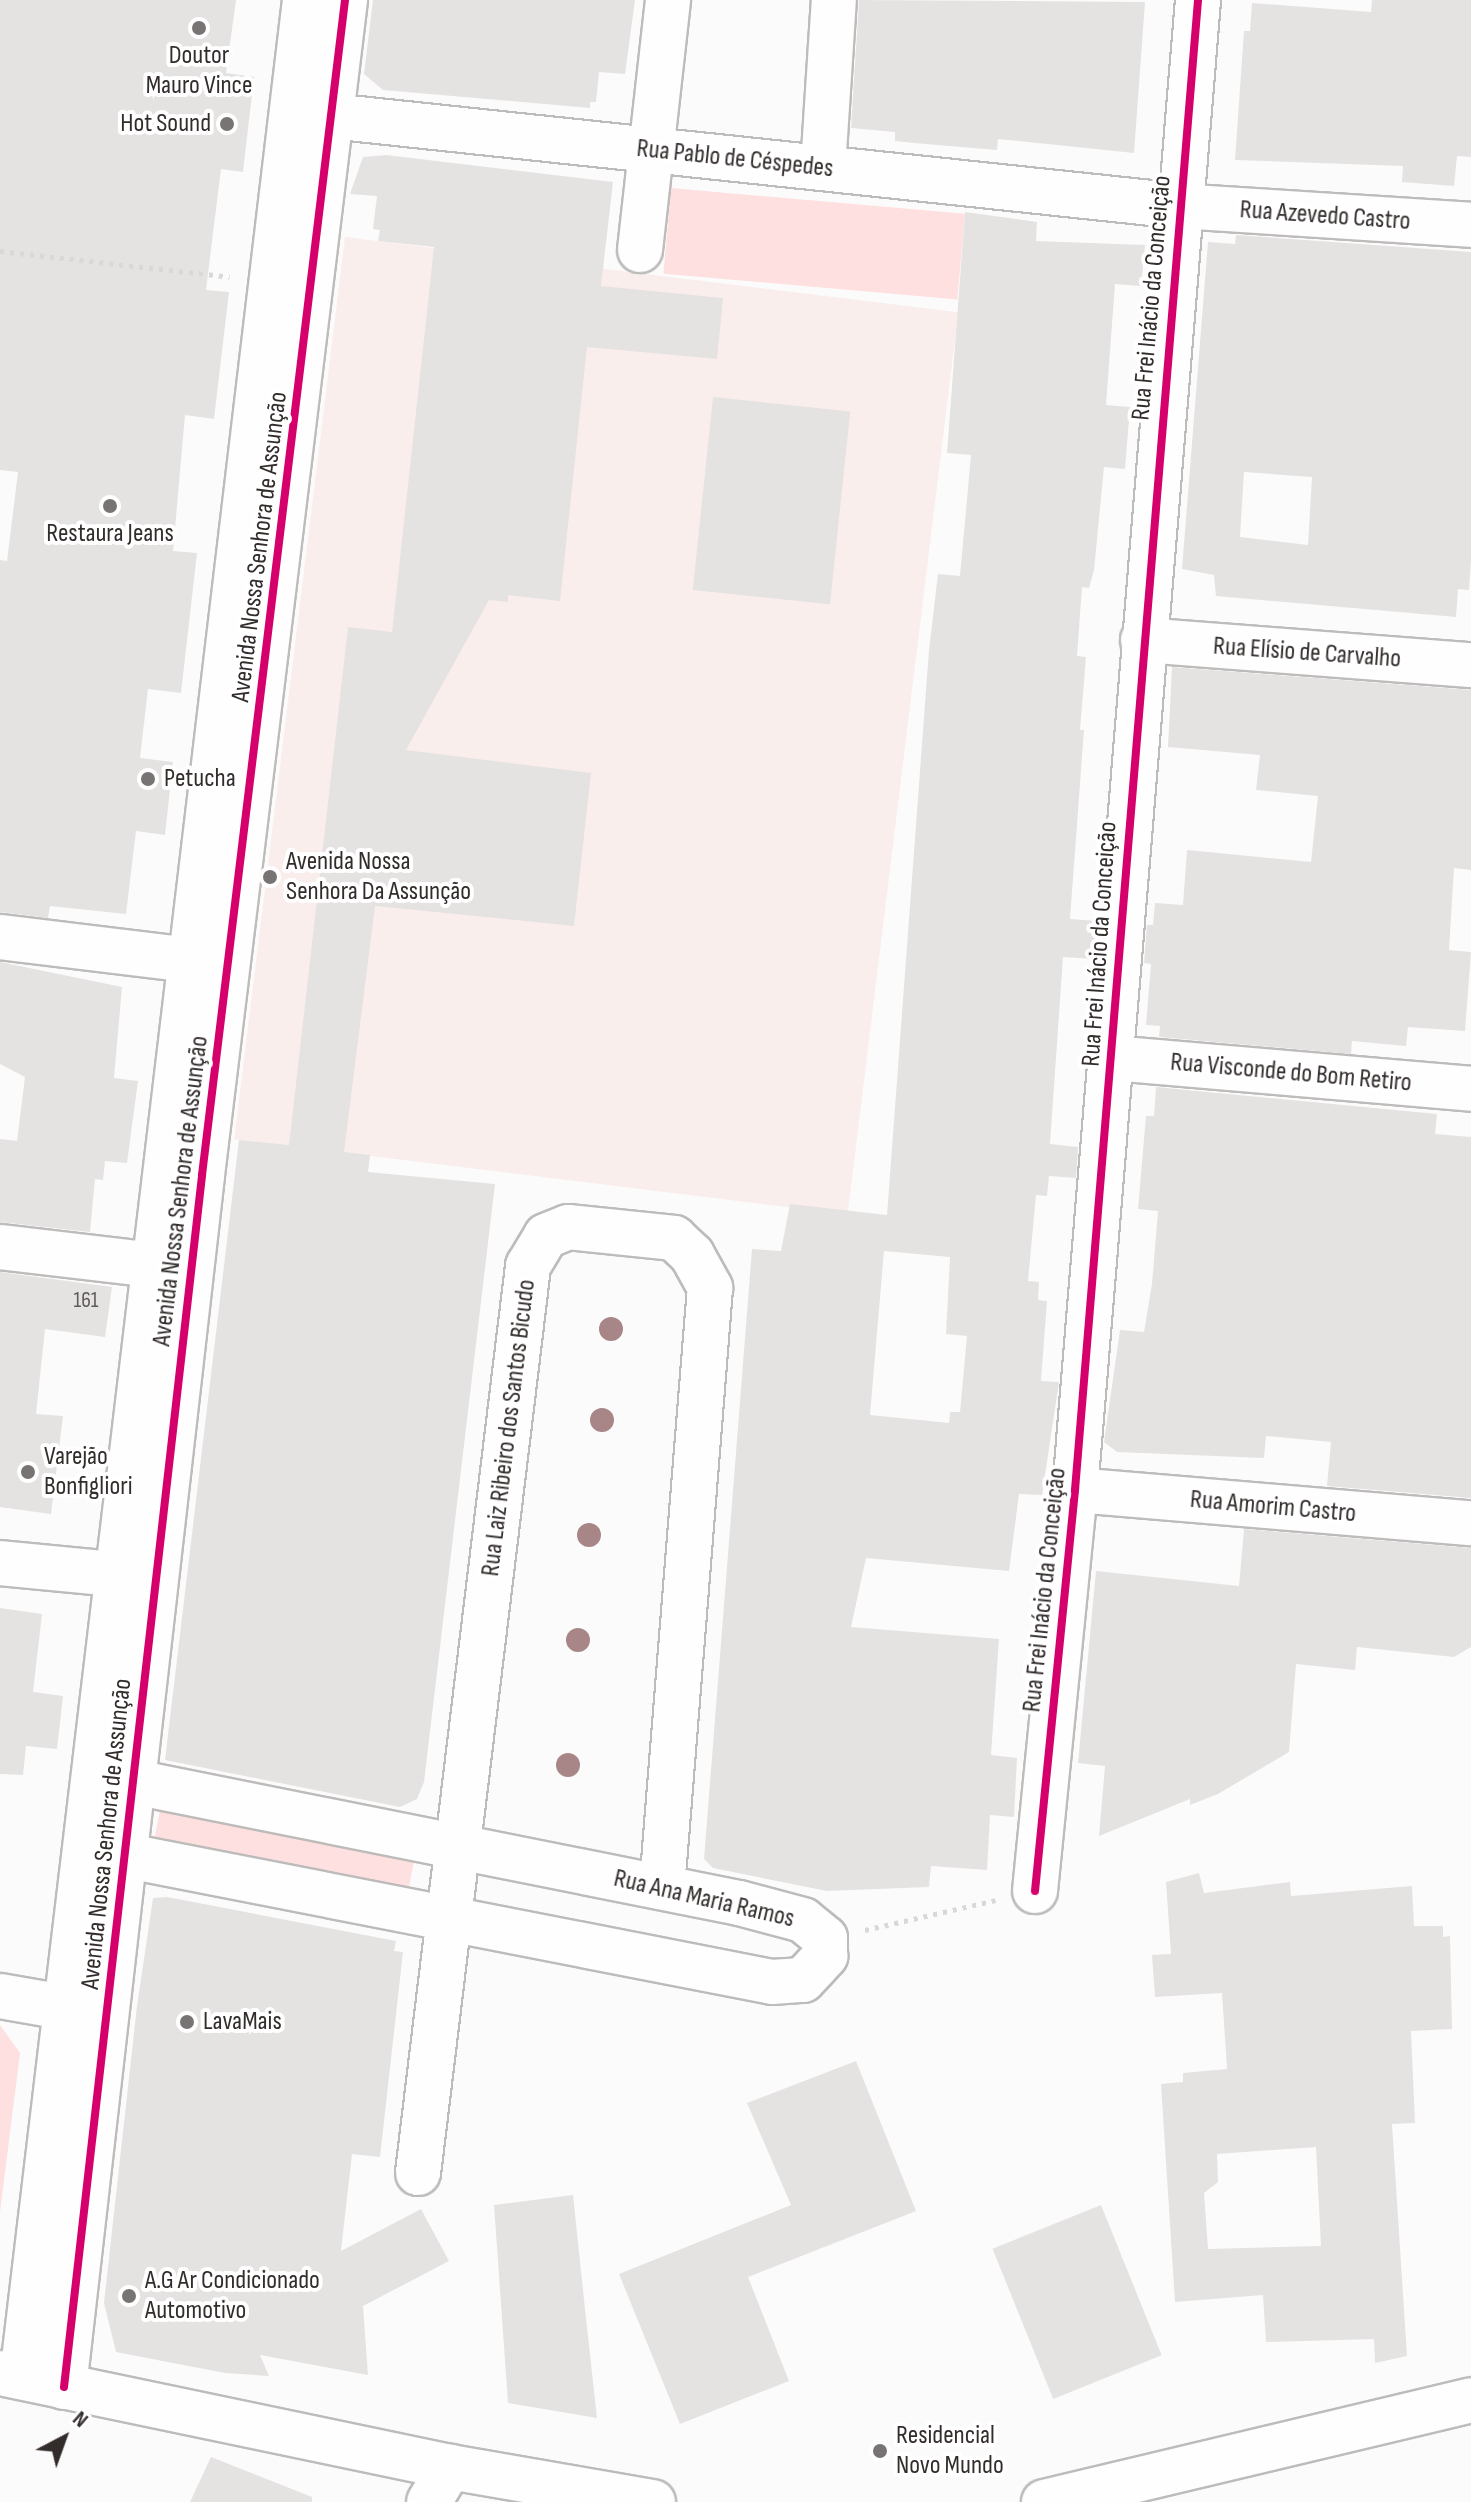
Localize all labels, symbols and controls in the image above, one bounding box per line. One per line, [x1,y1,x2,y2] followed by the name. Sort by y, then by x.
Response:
[190,19,208,37] marker: Doutor Mauro Vince
[146,40,252,102] place label: Doutor Mauro Vince
[120,108,211,140] place label: Hot Sound
[218,115,236,133] marker: Hot Sound
[635,133,835,185] street label: Rua Pablo de Céspedes
[1126,174,1178,422] street label: Rua Frei Inácio da Conceição
[1239,194,1411,238] street label: Rua Azevedo Castro
[225,390,295,704] street label: Avenida Nossa Senhora de Assunção
[101,497,119,515] marker: Restaura Jeans
[46,518,174,550] place label: Restaura Jeans
[1212,631,1402,675] street label: Rua Elísio de Carvalho
[164,763,236,795] place label: Petucha
[139,770,157,788] marker: Petucha
[1076,820,1124,1068] street label: Rua Frei Inácio da Conceição
[286,846,471,908] place label: Avenida Nossa Senhora Da Assunção
[261,868,279,886] marker: Avenida Nossa Senhora Da Assunção
[146,1034,216,1348] street label: Avenida Nossa Senhora de Assunção
[1169,1047,1413,1099] street label: Rua Visconde do Bom Retiro
[475,1278,543,1578] street label: Rua Laiz Ribeiro dos Santos Bicudo
[73,1288,99,1314] house number: 161
[44,1441,133,1502] place label: Varejão Bonfigliori
[19,1463,37,1481] marker: Varejão Bonfigliori
[1017,1466,1073,1714] street label: Rua Frei Inácio da Conceição
[1189,1484,1357,1530] street label: Rua Amorim Castro
[75,1677,139,1991] street label: Avenida Nossa Senhora de Assunção
[611,1863,797,1935] street label: Rua Ana Maria Ramos
[203,2006,282,2038] place label: LavaMais
[178,2013,196,2031] marker: LavaMais
[145,2265,320,2326] place label: A.G Ar Condicionado Automotivo
[120,2287,138,2305] marker: A.G Ar Condicionado Automotivo
[24,2398,104,2478] north arrow
[67,2405,93,2434] text: N
[896,2420,1004,2482] place label: Residencial Novo Mundo
[871,2442,889,2460] marker: Residencial Novo Mundo

